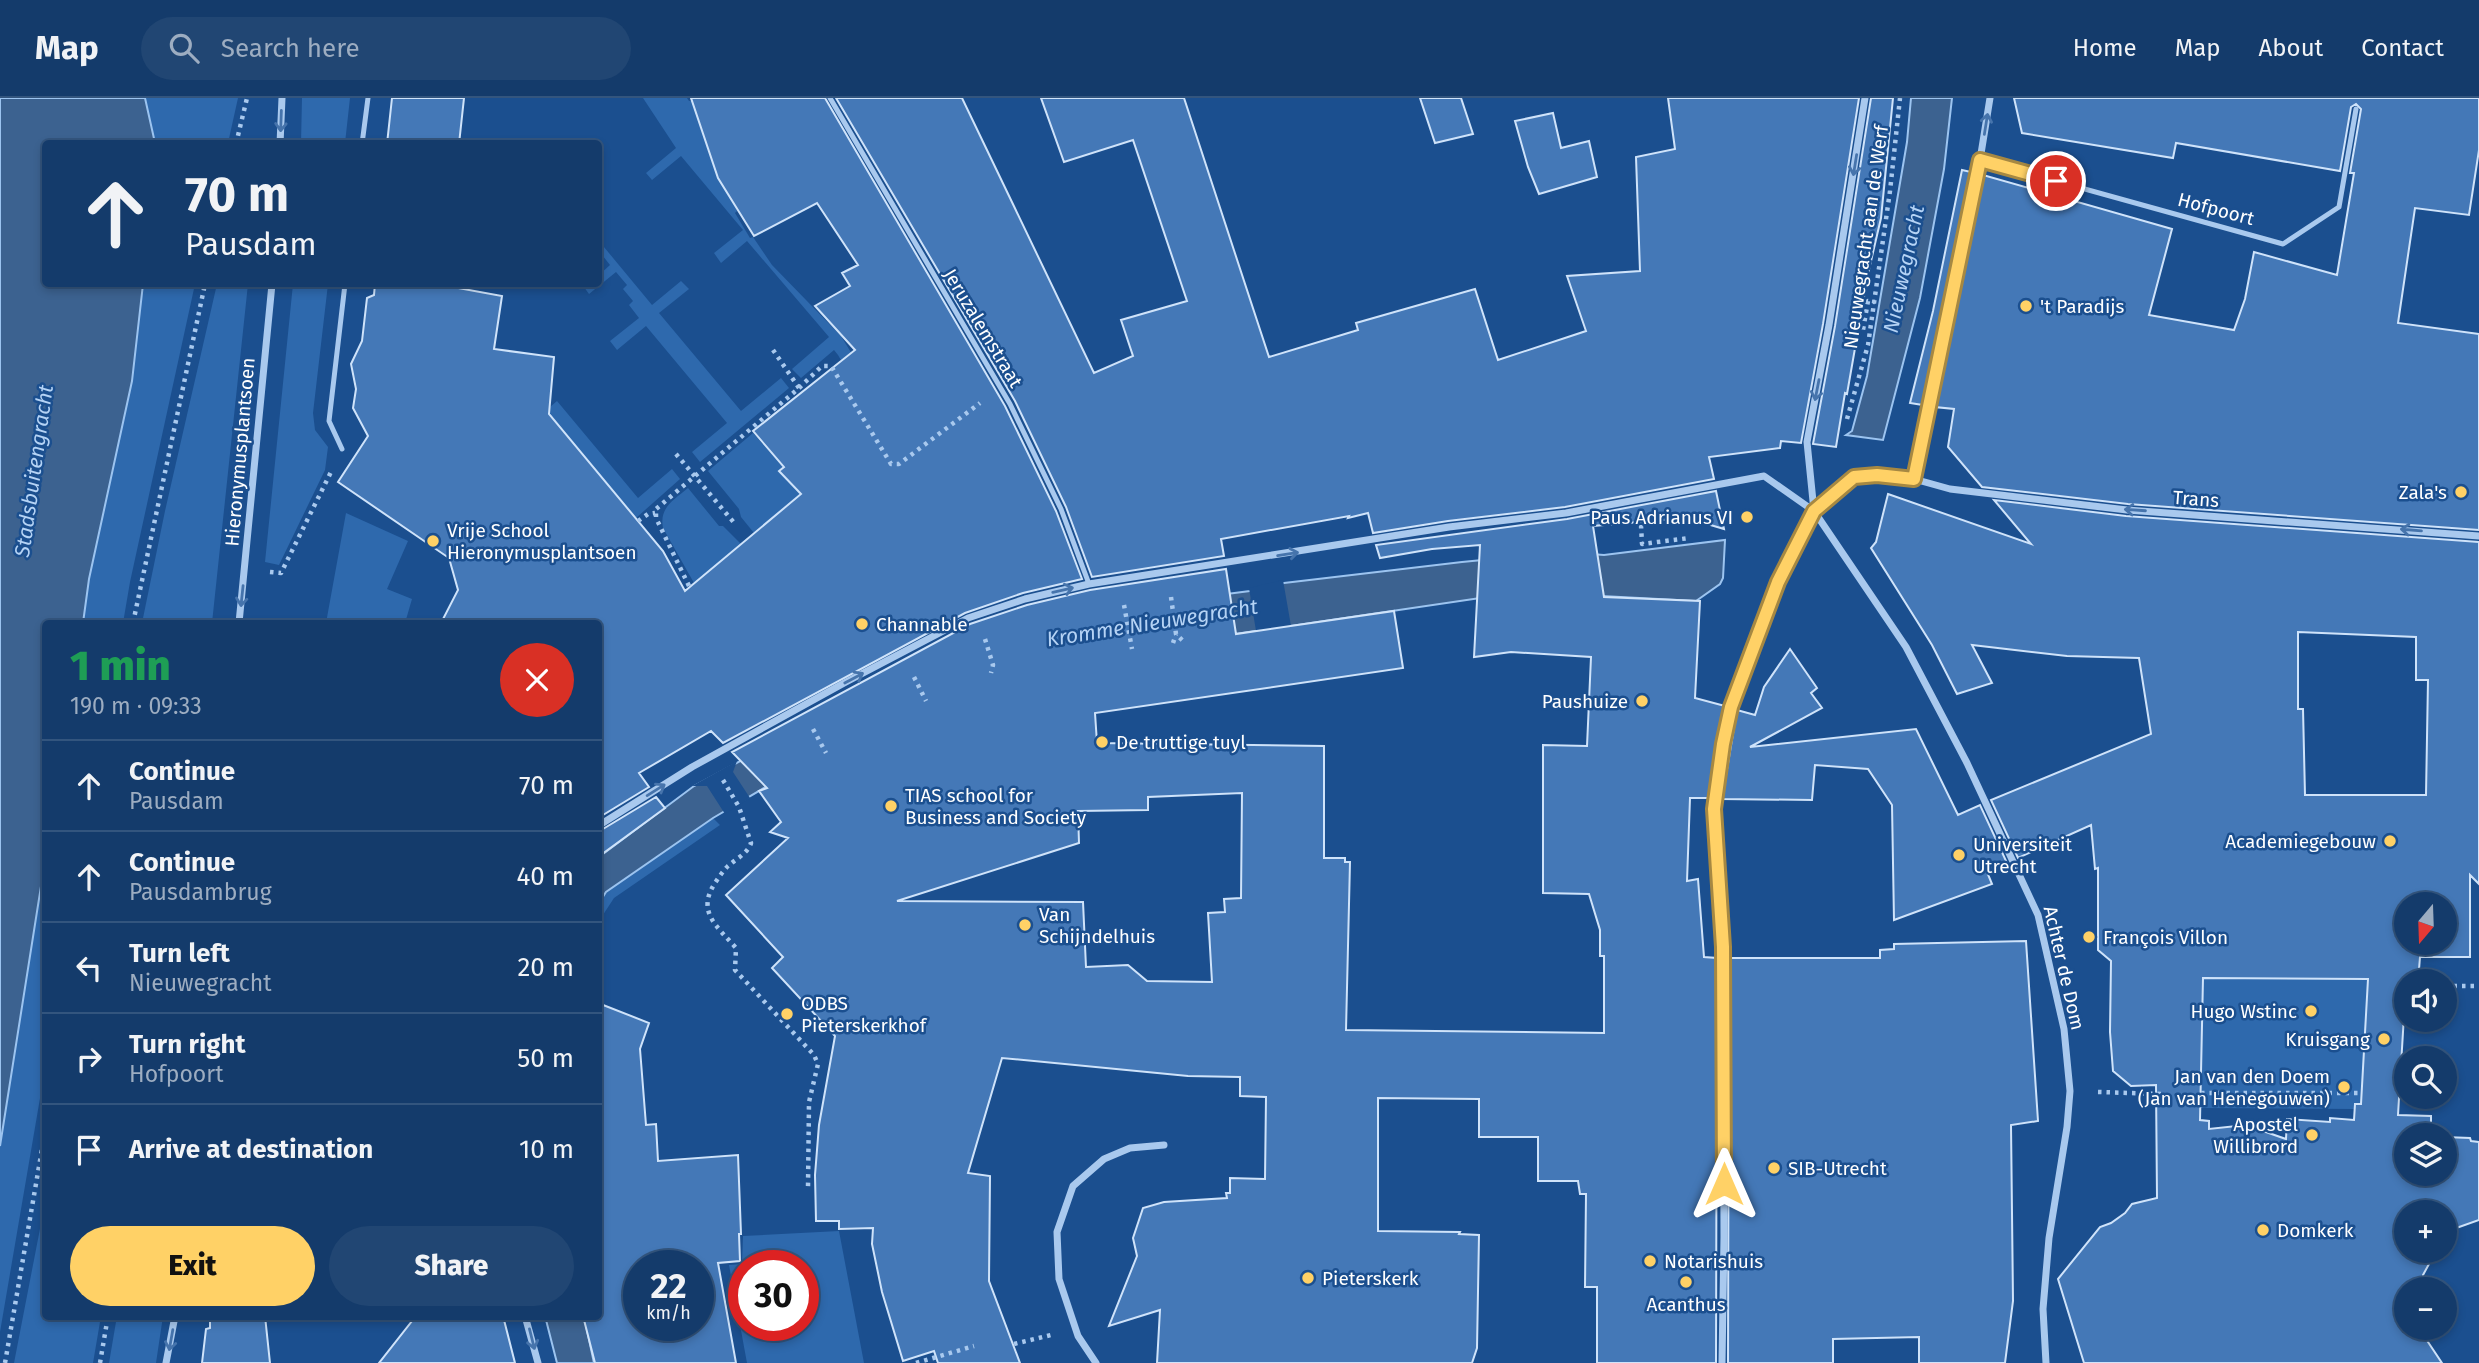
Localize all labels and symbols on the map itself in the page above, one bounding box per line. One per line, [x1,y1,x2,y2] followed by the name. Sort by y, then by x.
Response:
[275,109,288,132] one-way arrow
[1980,113,1993,136] one-way arrow
[1839,122,1893,350] street label: Nieuwegracht aan de Werf
[2026,151,2086,211] pin
[1848,154,1861,176] one-way arrow
[2175,188,2257,230] street label: Hofpoort
[1878,202,1930,335] water label: Nieuwegracht
[938,264,1028,392] street label: Jeruzalemstraat
[2040,295,2125,318] place label: 't Paradijs
[2018,298,2034,314] marker: 't Paradijs
[220,357,260,547] street label: Hieronymusplantsoen
[1809,378,1823,401] one-way arrow
[9,383,59,560] water label: Stadsbuitengracht
[2399,481,2447,504] place label: Zala's
[2453,484,2469,500] marker: Zala's
[2172,486,2220,512] street label: Trans
[2124,503,2147,516] one-way arrow
[1590,506,1733,529] place label: Paus Adrianus VI
[1739,509,1755,525] marker: Paus Adrianus VI
[447,519,637,564] place label: Vrije School Hieronymusplantsoen
[2400,523,2423,536] one-way arrow
[425,533,441,549] marker: Vrije School Hieronymusplantsoen
[1276,547,1298,560] one-way arrow
[1051,583,1074,596] one-way arrow
[236,584,249,607] one-way arrow
[1045,593,1260,653] water label: Kromme Nieuwegracht
[876,613,968,636] place label: Channable
[854,616,870,632] marker: Channable
[844,671,864,685] one-way arrow
[1542,690,1628,713] place label: Paushuize
[1634,693,1650,709] marker: Paushuize
[1116,731,1246,754] place label: De truttige tuyl
[1094,734,1110,750] marker: De truttige tuyl
[646,782,666,796] one-way arrow
[905,784,1087,829] place label: TIAS school for Business and Society
[883,798,899,814] marker: TIAS school for Business and Society
[2225,830,2376,853] place label: Academiegebouw
[1973,833,2072,878] place label: Universiteit Utrecht
[2382,833,2398,849] marker: Academiegebouw
[1951,847,1967,863] marker: Universiteit Utrecht
[2394,892,2457,956] north arrow
[1039,903,1155,948] place label: Van Schijndelhuis
[2039,904,2089,1032] street label: Achter de Dom
[1017,917,1033,933] marker: Van Schijndelhuis
[2103,926,2228,949] place label: François Villon
[2081,929,2097,945] marker: François Villon
[801,992,928,1037] place label: ODBS Pieterskerkhof
[2191,1000,2297,1023] place label: Hugo Wstinc
[2303,1003,2319,1019] marker: Hugo Wstinc
[779,1006,795,1022] marker: ODBS Pieterskerkhof
[2285,1028,2370,1051] place label: Kruisgang
[2376,1031,2392,1047] marker: Kruisgang
[2138,1065,2330,1110] place label: Jan van den Doem (Jan van Henegouwen)
[2336,1079,2352,1095] marker: Jan van den Doem (Jan van Henegouwen)
[2213,1113,2298,1158] place label: Apostel Willibrord
[2304,1127,2320,1143] marker: Apostel Willibrord
[1687,1147,1761,1221] position arrow
[1788,1157,1887,1180] place label: SIB-Utrecht
[1766,1160,1782,1176] marker: SIB-Utrecht
[2277,1219,2354,1242] place label: Domkerk
[2255,1222,2271,1238] marker: Domkerk
[728,1250,819,1341] speed limit sign: 30
[1664,1250,1763,1273] place label: Notarishuis
[1642,1253,1658,1269] marker: Notarishuis
[1322,1267,1419,1290] place label: Pieterskerk
[1300,1270,1316,1286] marker: Pieterskerk
[1678,1274,1694,1290] marker: Acanthus
[1646,1293,1726,1316] place label: Acanthus
[164,1328,177,1350] one-way arrow
[526,1328,539,1350] one-way arrow

